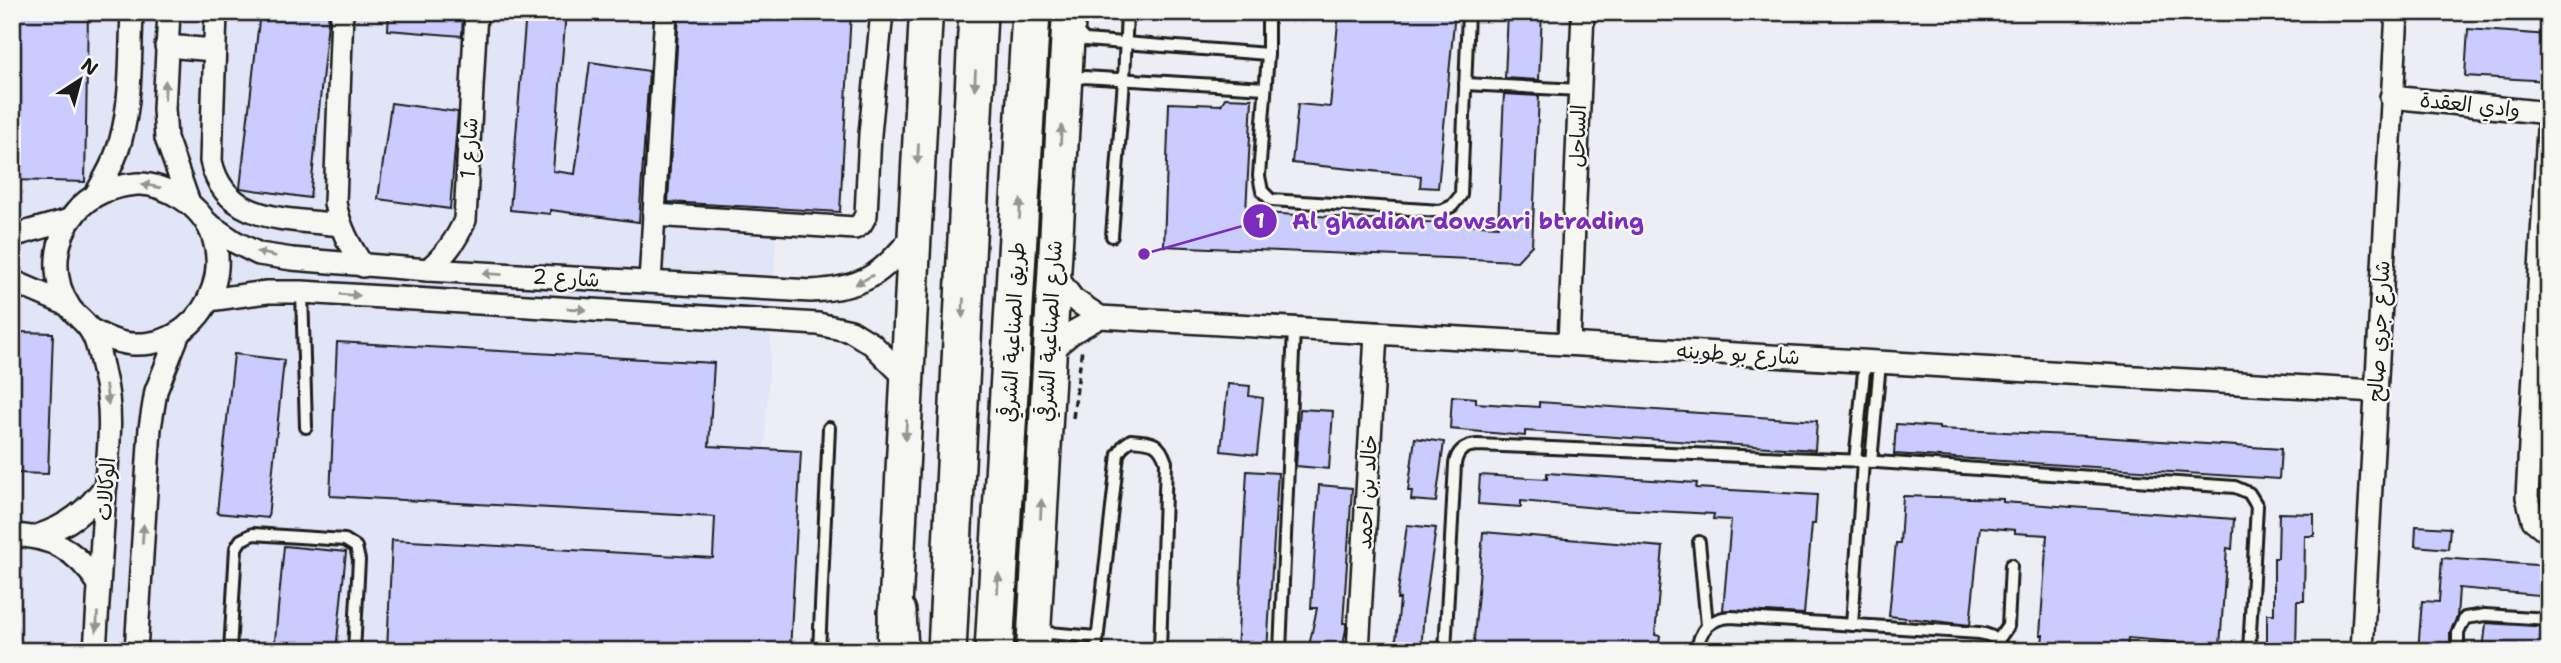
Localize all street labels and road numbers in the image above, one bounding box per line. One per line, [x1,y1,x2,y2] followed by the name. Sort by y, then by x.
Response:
[2418,86,2522,125] street label: وادي العقدة
[1563,104,1593,168] street label: الساحل
[453,117,486,179] street label: شارع 1
[1031,239,1070,423] street label: شارع الصناعية الشرقي
[994,241,1033,423] street label: طريق الصناعية الشرقي
[2361,260,2398,402] street label: شارع جري صالح
[532,262,600,295] street label: شارع 2
[1675,337,1801,372] street label: شارع بو طوينه
[1350,434,1384,550] street label: خالد بن احمد
[90,456,122,522] street label: الوكالات

